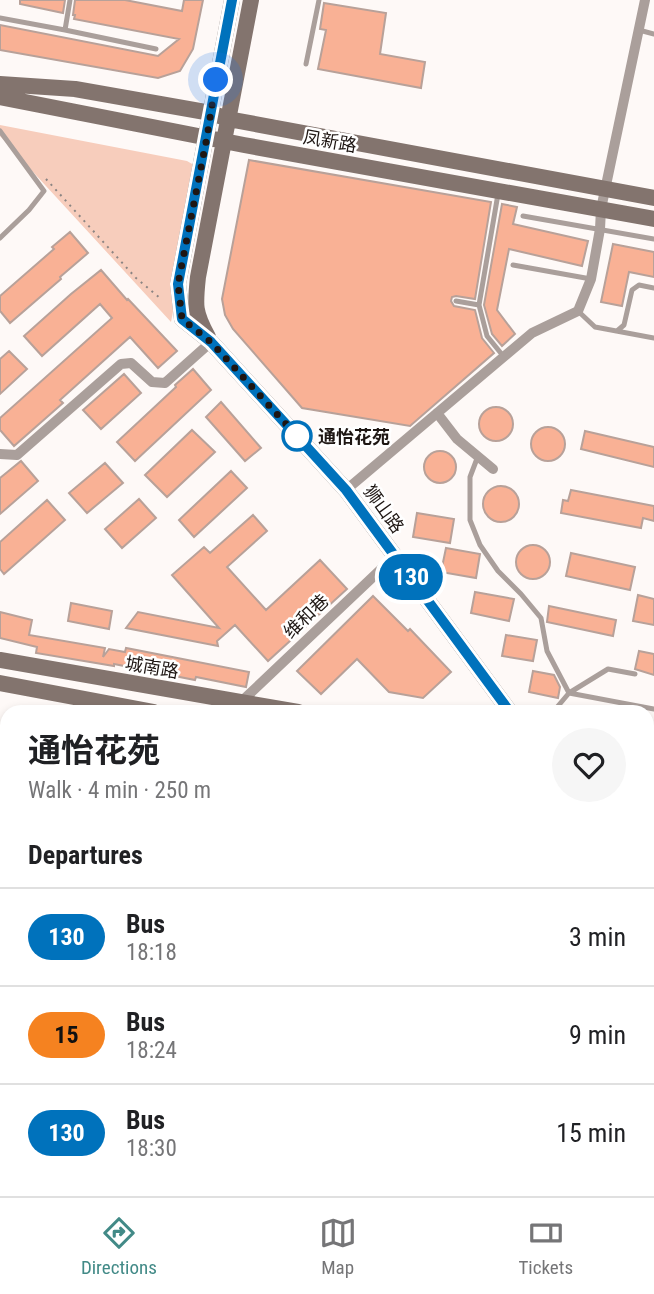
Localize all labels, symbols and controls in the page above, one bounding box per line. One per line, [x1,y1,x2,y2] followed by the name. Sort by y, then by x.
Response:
[198,62,233,97] your location
[302,126,358,156] street label: 凤新路
[282,421,312,451] marker: 通怡花苑
[318,426,390,447] place label: 通怡花苑
[360,481,408,537] street label: 狮山路
[371,554,451,600] line badge: 130
[393,563,429,591] text: 130
[279,590,333,642] street label: 维和巷
[124,652,180,682] street label: 城南路
[552,728,626,802] button: heart
[28,731,160,770] text: 通怡花苑
[28,777,211,804] text: Walk · 4 min · 250 m
[28,840,143,870] text: Departures
[126,909,165,939] text: Bus
[569,922,626,952] text: 3 min
[48,923,85,951] text: 130
[126,939,177,966] text: 18:18
[126,1007,165,1037] text: Bus
[569,1020,626,1050] text: 9 min
[54,1021,79,1049] text: 15
[126,1037,177,1064] text: 18:24
[126,1105,165,1135] text: Bus
[556,1118,626,1148] text: 15 min
[48,1119,85,1147] text: 130
[126,1135,177,1162] text: 18:30
[81,1214,157,1279] tab: Directions
[319,1214,357,1279] tab: Map
[518,1214,573,1279] tab: Tickets

